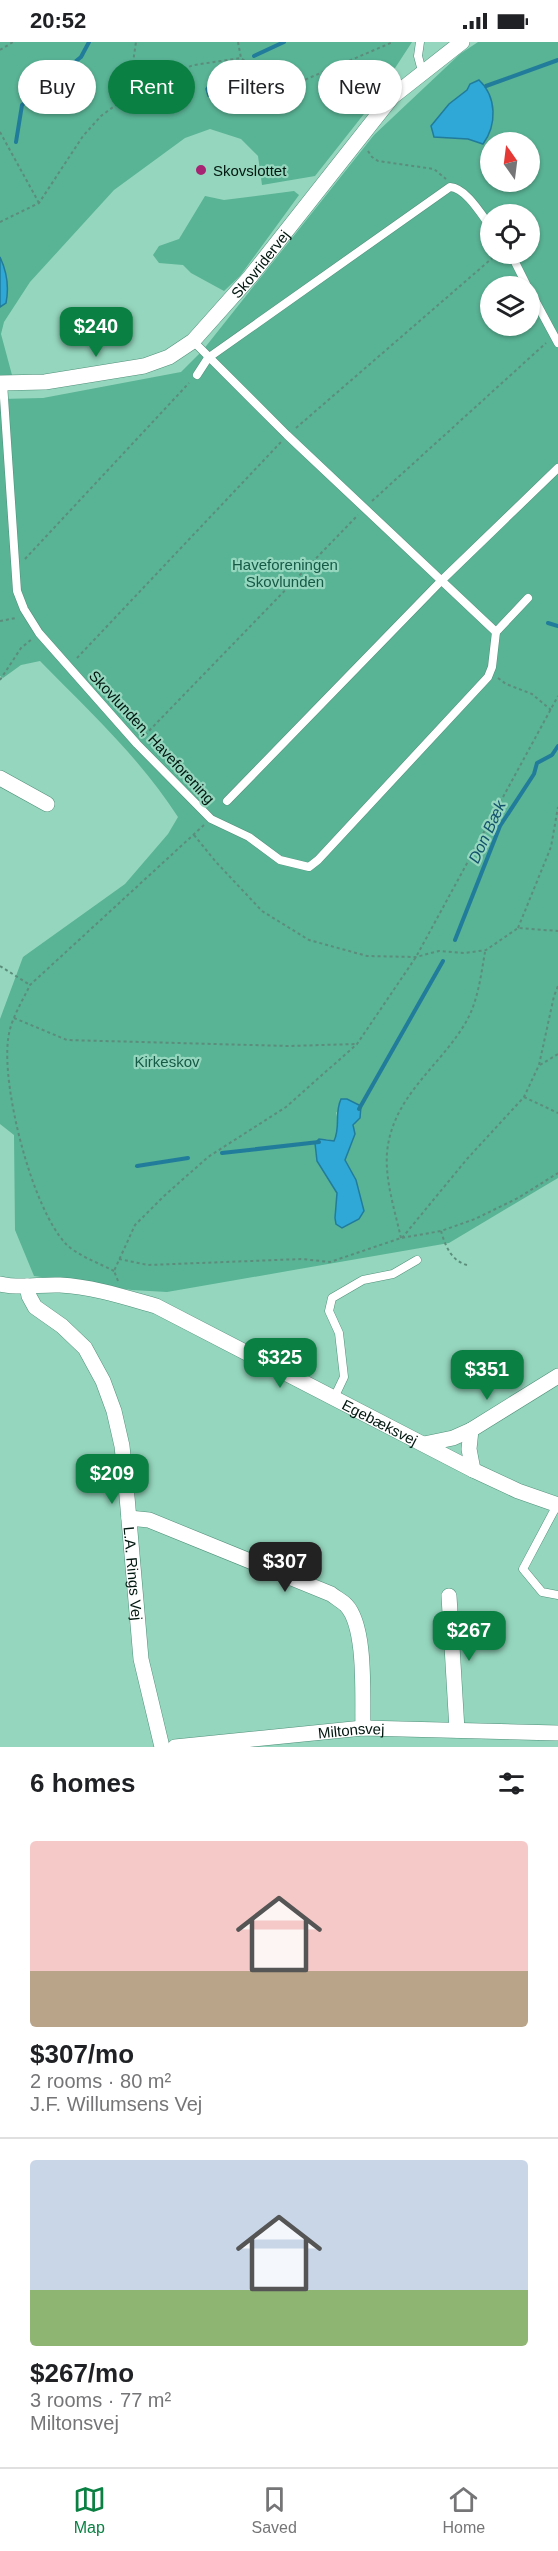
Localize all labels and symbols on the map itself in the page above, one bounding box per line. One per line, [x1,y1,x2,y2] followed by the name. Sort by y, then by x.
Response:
[480,132,540,192] north arrow
[213,162,287,179] place label: Skovslottet
[194,163,208,177] marker: Skovslottet
[227,226,293,301] street label: Skovridervej
[60,307,132,358] pin: $240
[232,556,338,590] park label: Haveforeningen Skovlunden
[86,667,218,807] street label: Skovlunden, Haveforening
[465,797,509,866] water label: Don Bæk
[134,1053,200,1070] park label: Kirkeskov
[244,1338,316,1389] pin: $325
[451,1350,523,1401] pin: $351
[340,1395,421,1448] street label: Egebæksvej
[76,1454,148,1505] pin: $209
[121,1526,146,1621] street label: L.A. Rings Vej
[249,1542,321,1593] pin: $307
[433,1611,505,1662] pin: $267
[317,1719,385,1741] street label: Miltonsvej

